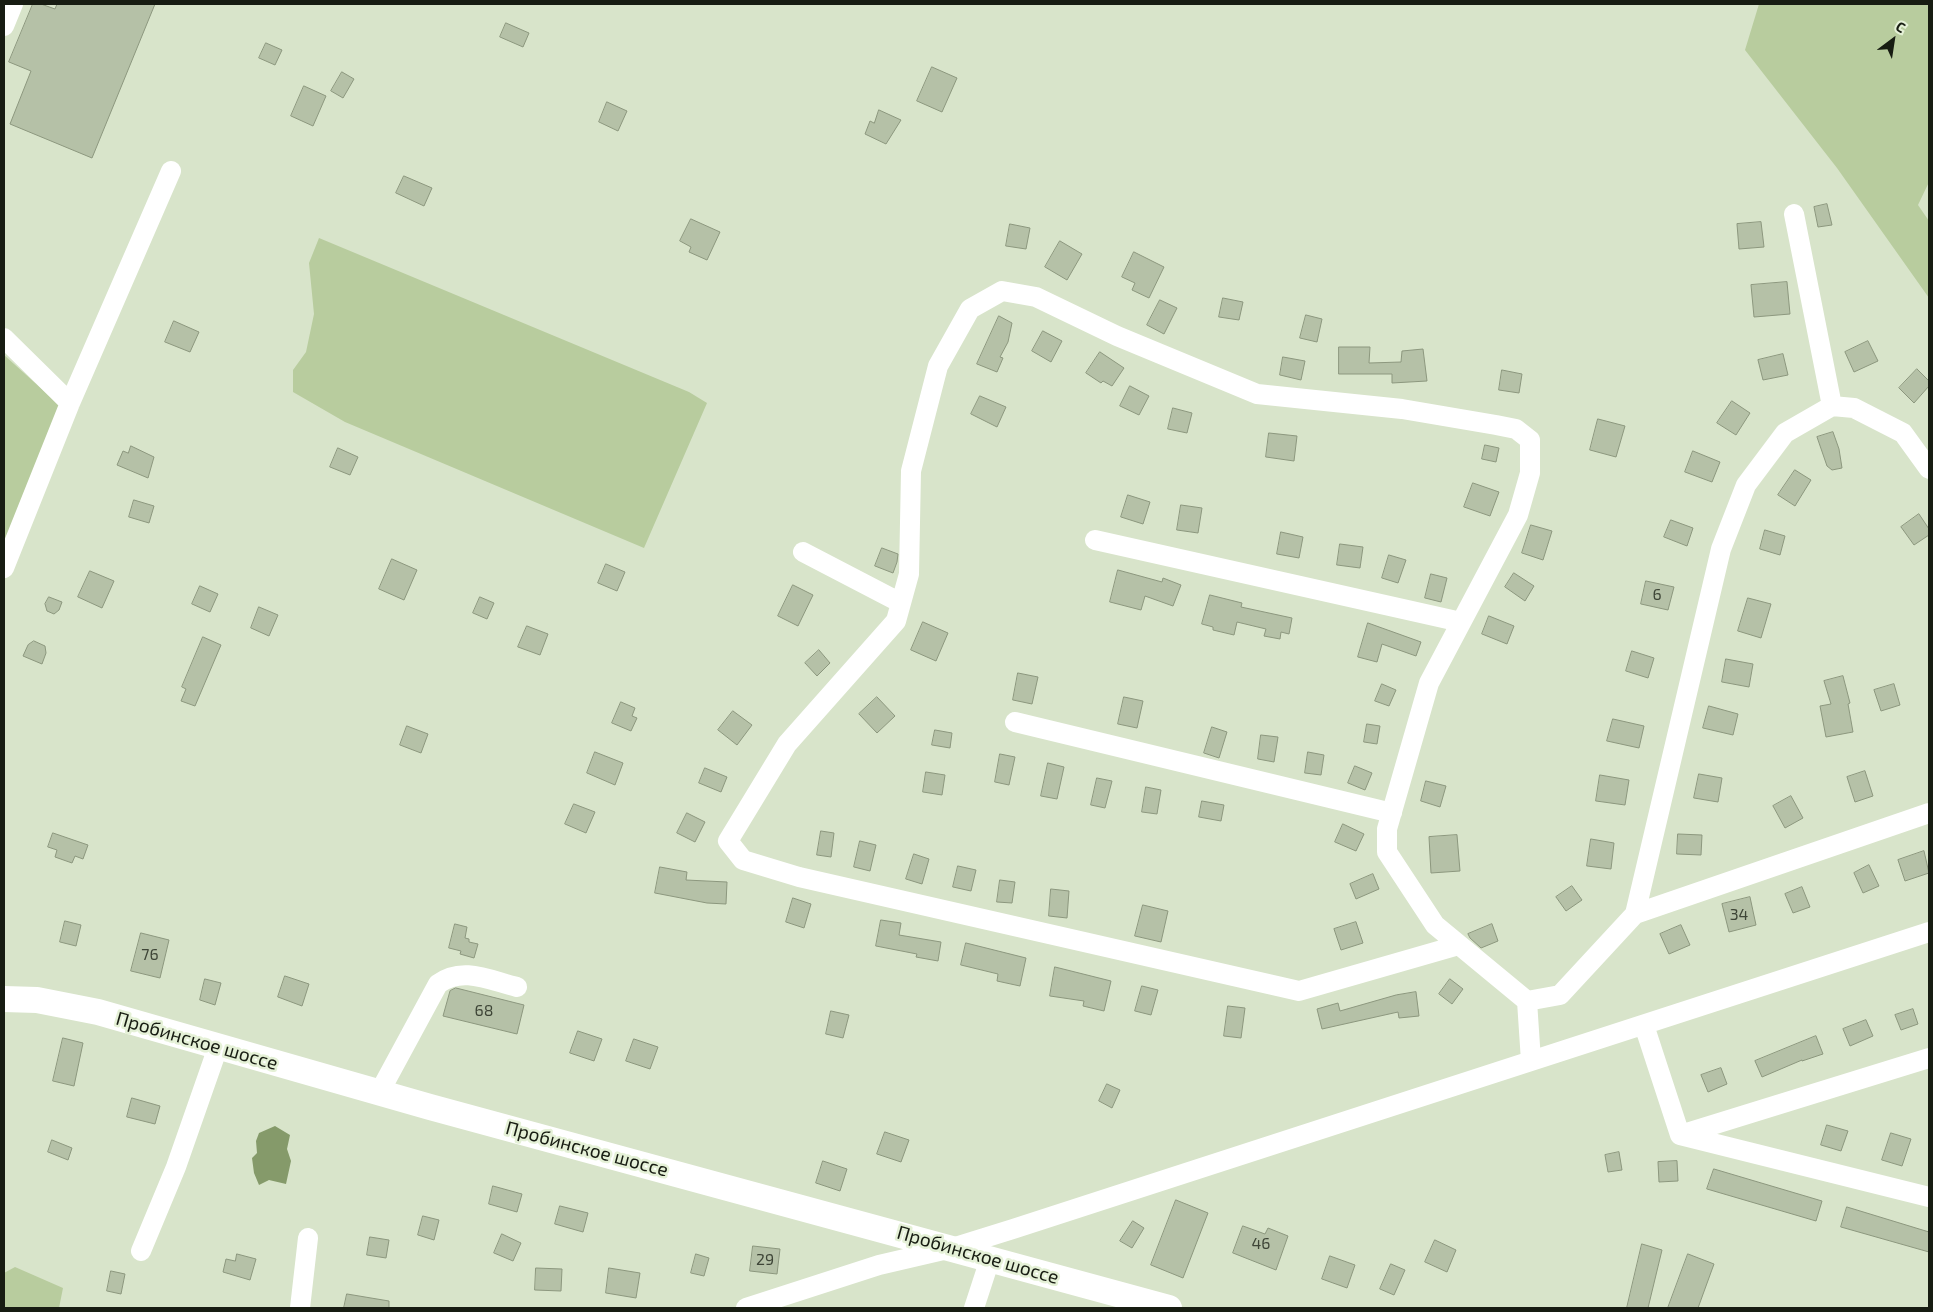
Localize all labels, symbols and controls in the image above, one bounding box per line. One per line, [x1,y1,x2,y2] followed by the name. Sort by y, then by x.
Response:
[1868,15,1918,65] north arrow
[1893,17,1909,36] text: С
[1652,585,1662,605] house number: 6
[1730,905,1748,925] house number: 34
[141,945,159,965] house number: 76
[475,1001,493,1021] house number: 68
[113,1007,281,1075] street label: Пробинское шоссе
[503,1116,671,1182] street label: Пробинское шоссе
[894,1221,1062,1289] street label: Пробинское шоссе
[1252,1234,1270,1254] house number: 46
[756,1250,774,1270] house number: 29

